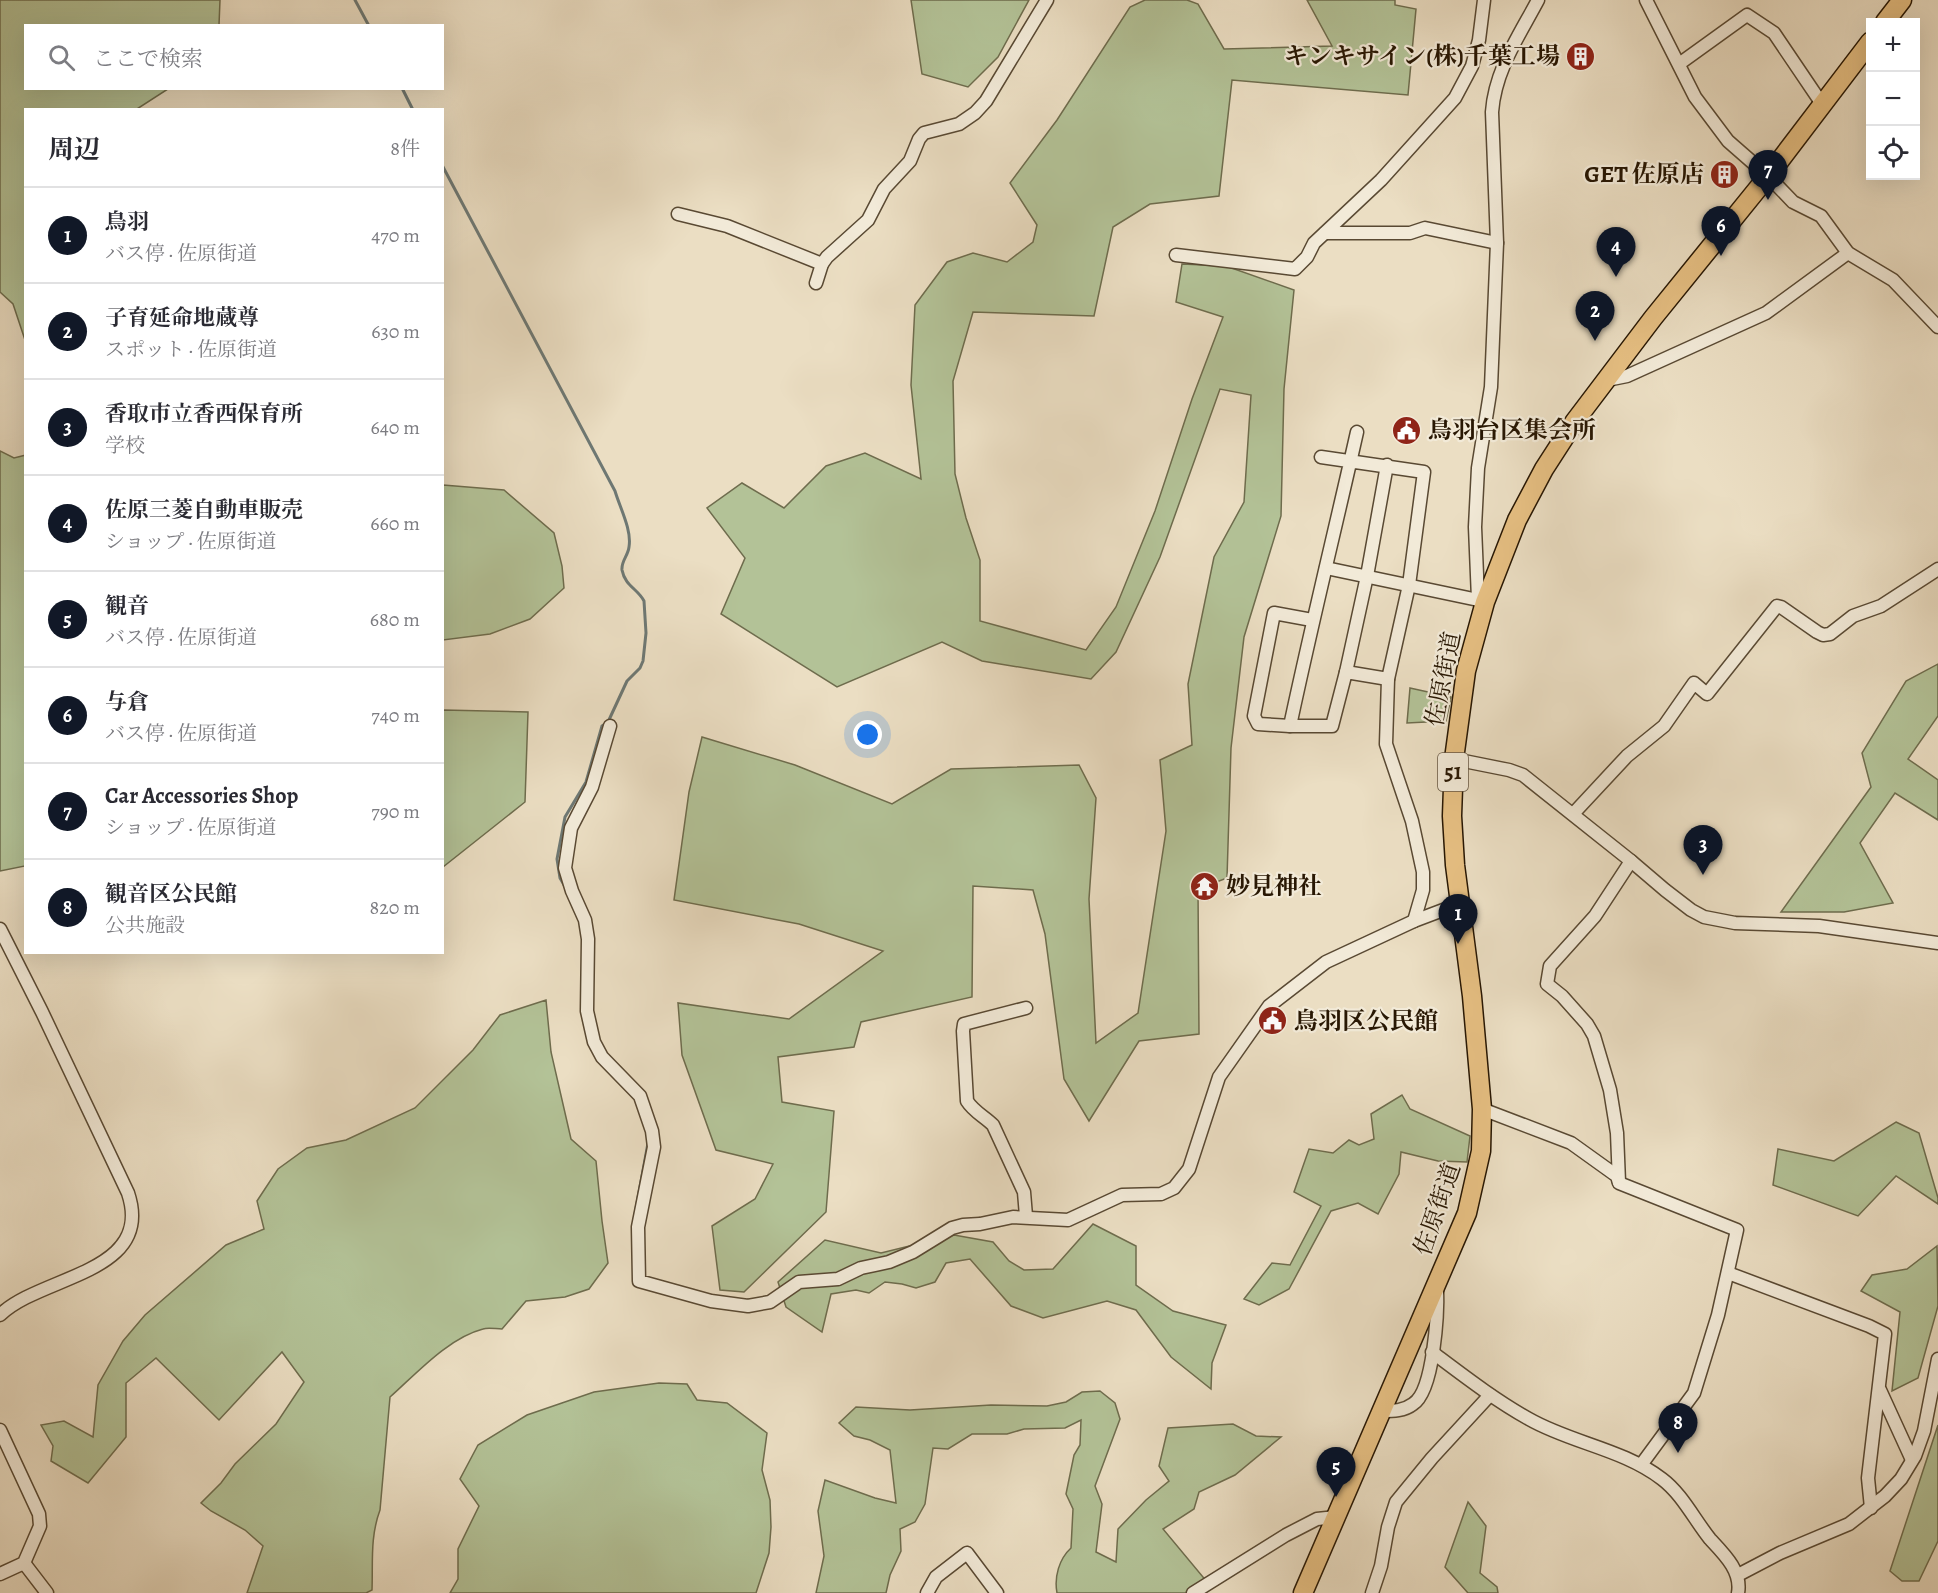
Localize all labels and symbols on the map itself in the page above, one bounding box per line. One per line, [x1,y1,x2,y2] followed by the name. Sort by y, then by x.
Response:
[1284,40,1560,72] place label: キンキサイン(株)千葉工場
[1565,40,1597,72] building icon: キンキサイン(株)千葉工場
[1748,150,1788,200] pin: 7
[1584,158,1704,190] place label: GET 佐原店
[1709,158,1741,190] building icon: GET 佐原店
[1702,206,1740,256] pin: 6
[1596,228,1636,277] pin: 4
[1576,292,1614,341] pin: 2
[1391,414,1423,446] public building icon: 鳥羽台区集会所
[1428,414,1596,446] place label: 鳥羽台区集会所
[1418,629,1468,729] street label: 佐原街道
[853,720,882,749] your location
[1438,753,1468,791] road number: 51
[1684,826,1722,875] pin: 3
[1189,870,1221,902] temple icon: 妙見神社
[1226,870,1322,902] place label: 妙見神社
[1438,894,1478,944] pin: 1
[1257,1005,1289,1037] public building icon: 鳥羽区公民館
[1294,1005,1438,1037] place label: 鳥羽区公民館
[1406,1158,1468,1260] street label: 佐原街道
[1658,1404,1698,1453] pin: 8
[1316,1448,1356,1497] pin: 5

